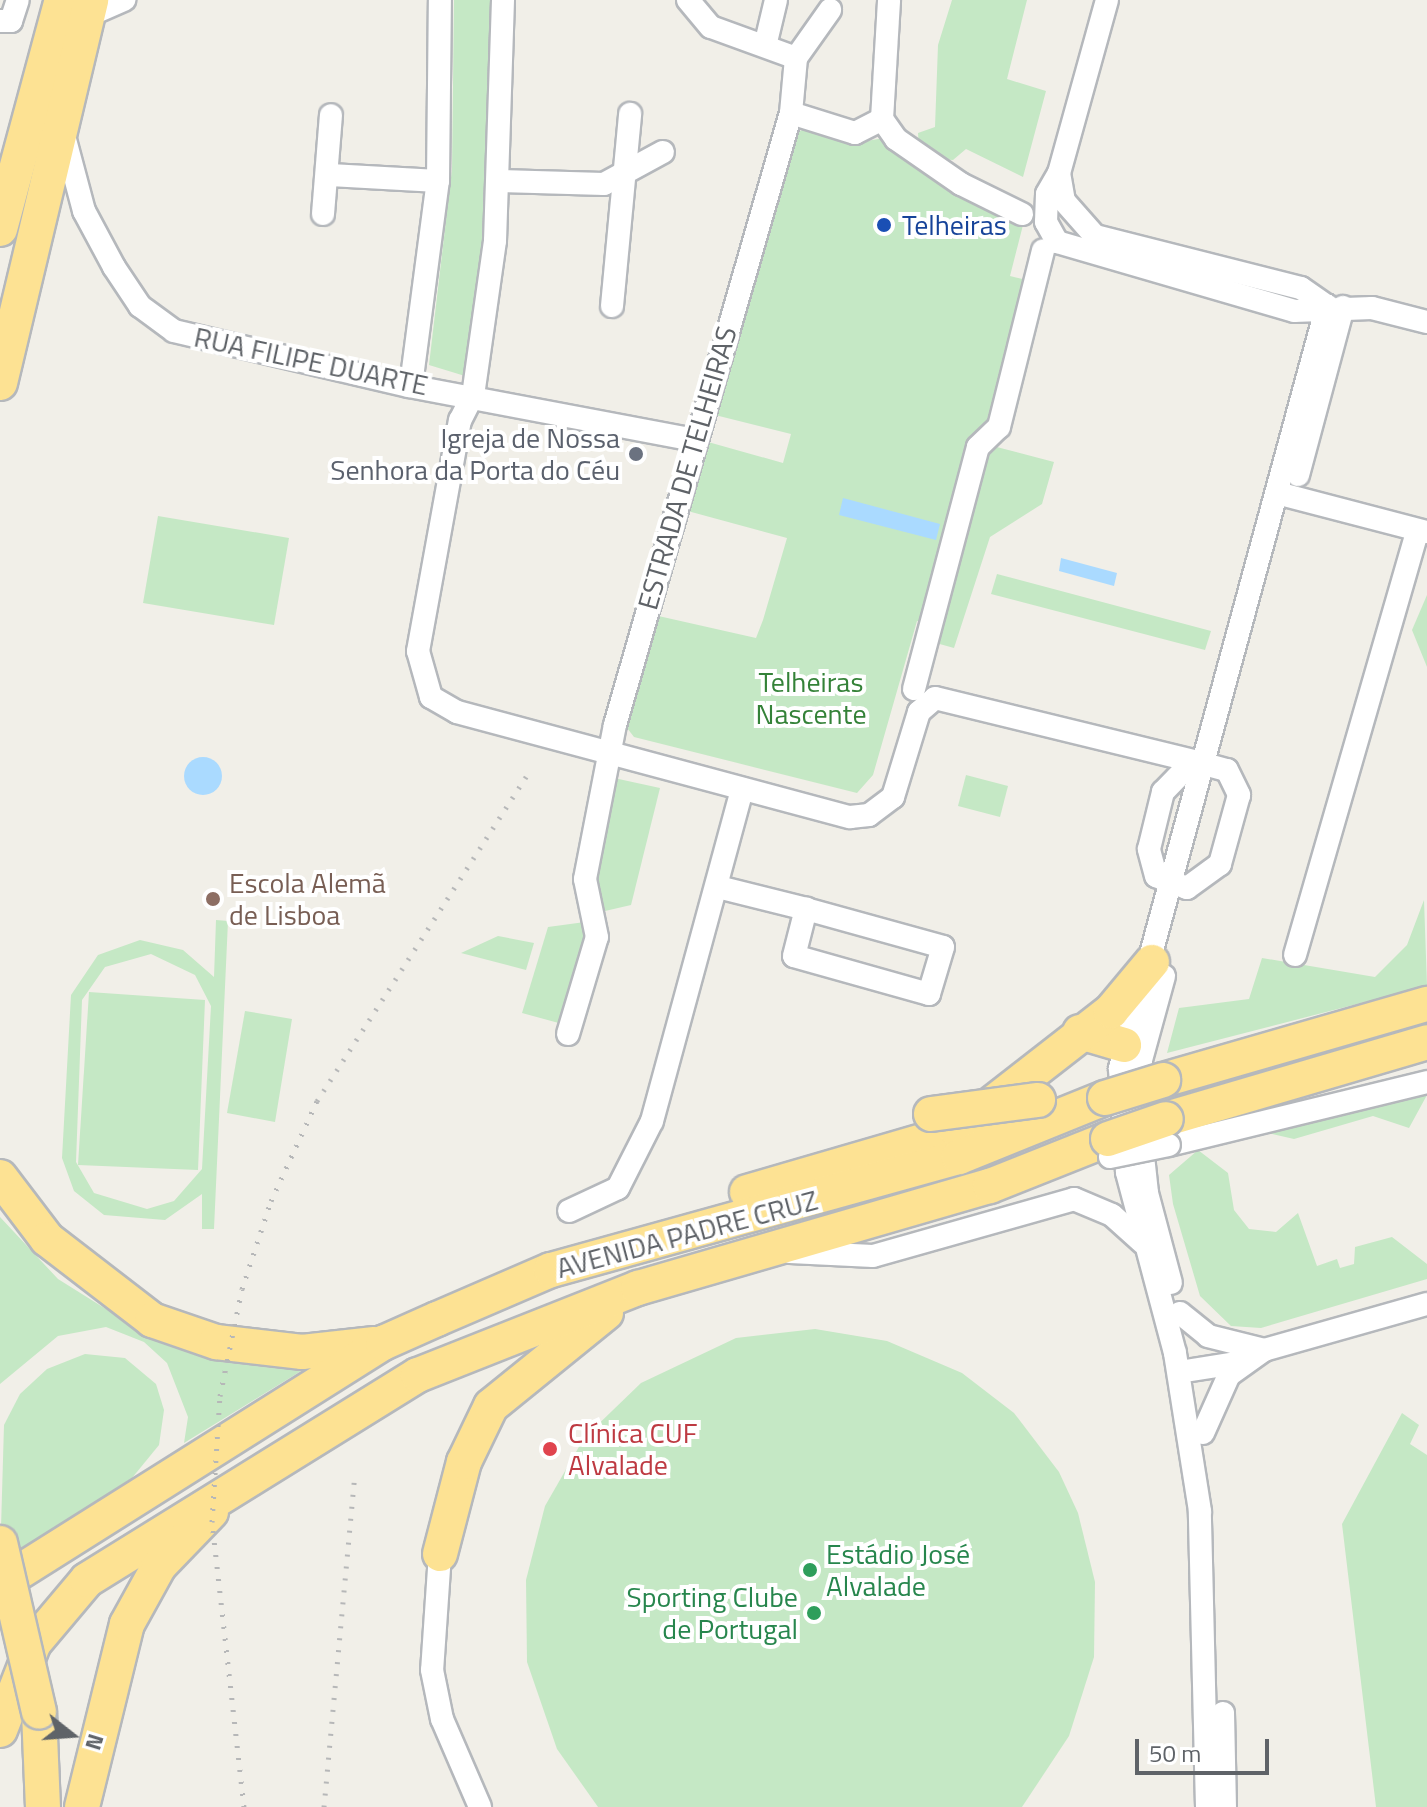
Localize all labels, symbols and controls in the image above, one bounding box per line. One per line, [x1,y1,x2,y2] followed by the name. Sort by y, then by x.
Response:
[902,208,1007,242] place label: Telheiras
[873,214,895,236] marker: Telheiras
[191,320,431,402] street label: RUA FILIPE DUARTE
[630,323,744,613] street label: ESTRADA DE TELHEIRAS
[330,421,620,487] place label: Igreja de Nossa Senhora da Porta do Céu
[627,445,645,463] marker: Igreja de Nossa Senhora da Porta do Céu
[755,665,867,731] park label: Telheiras Nascente
[229,866,386,932] place label: Escola Alemã de Lisboa
[204,890,222,908] marker: Escola Alemã de Lisboa
[553,1183,821,1285] street label: AVENIDA PADRE CRUZ
[568,1416,697,1482] place label: Clínica CUF Alvalade
[539,1438,561,1460] marker: Clínica CUF Alvalade
[826,1537,970,1603] place label: Estádio José Alvalade
[801,1561,819,1579] marker: Estádio José Alvalade
[627,1580,798,1646] place label: Sporting Clube de Portugal
[805,1604,823,1622] marker: Sporting Clube de Portugal
[32,1695,112,1775] north arrow
[1139,1723,1273,1773] scale bar
[76,1730,113,1754] text: N
[1149,1735,1201,1771] text: 50 m

